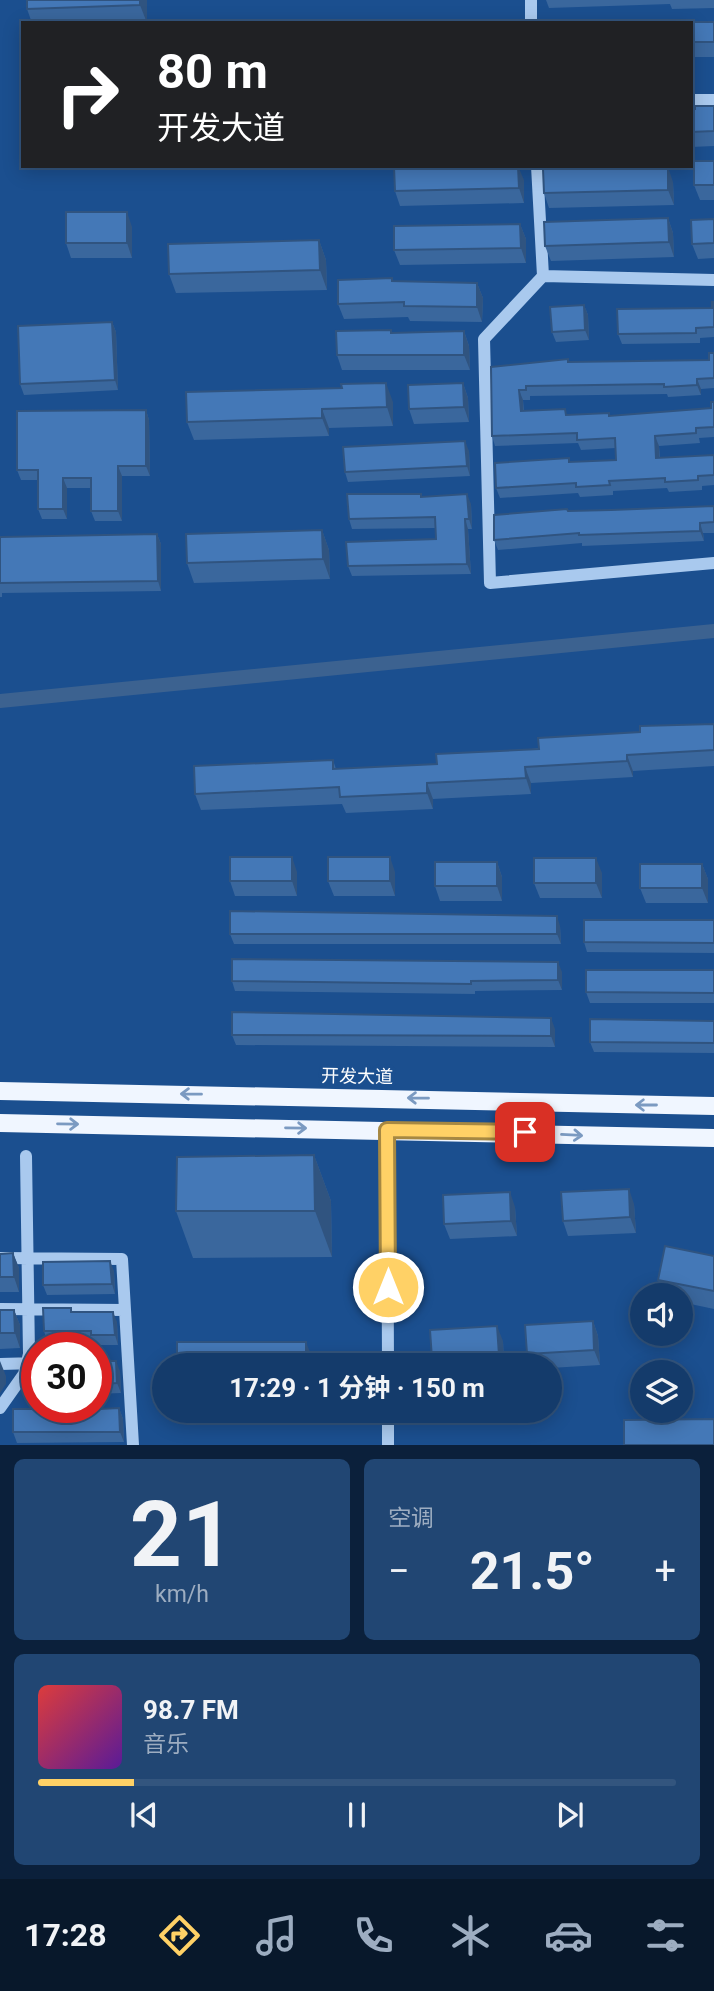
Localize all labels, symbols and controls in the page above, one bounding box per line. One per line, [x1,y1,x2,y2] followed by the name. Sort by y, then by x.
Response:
[157,43,268,100] text: 80 m
[42,49,133,140] icon: right
[157,109,285,147] text: 开发大道
[321,1065,393,1087] street label: 开发大道
[180,1087,203,1101] one-way arrow
[407,1091,430,1105] one-way arrow
[635,1098,658,1112] one-way arrow
[495,1102,555,1162] pin
[506,1113,544,1151] icon: arrive
[56,1117,79,1131] one-way arrow
[284,1121,307,1135] one-way arrow
[560,1128,583,1141] one-way arrow
[351,1250,425,1324] position arrow
[630,1283,693,1423] map controls
[630,1283,693,1346] button: sound
[21,1332,112,1423] speed limit sign: 30
[630,1360,693,1423] button: layers
[229,1373,485,1403] text: 17:29 · 1 分钟 · 150 m
[130,1482,234,1588] text: 21
[388,1505,434,1532] text: 空调
[470,1541,595,1602] text: 21.5°
[388,1549,410,1593] text: −
[654,1549,676,1593] text: +
[155,1581,209,1608] text: km/h
[143,1695,239,1725] text: 98.7 FM
[143,1731,189,1758] text: 音乐
[125,1796,163,1834] icon: previous
[338,1796,376,1834] icon: pause
[551,1796,589,1834] icon: next
[155,1911,204,1960] icon: directions
[252,1911,301,1960] icon: music
[349,1911,398,1960] icon: phone
[446,1911,495,1960] icon: climate
[544,1911,593,1960] icon: car
[641,1911,690,1960] icon: filters
[24,1916,107,1954] text: 17:28

